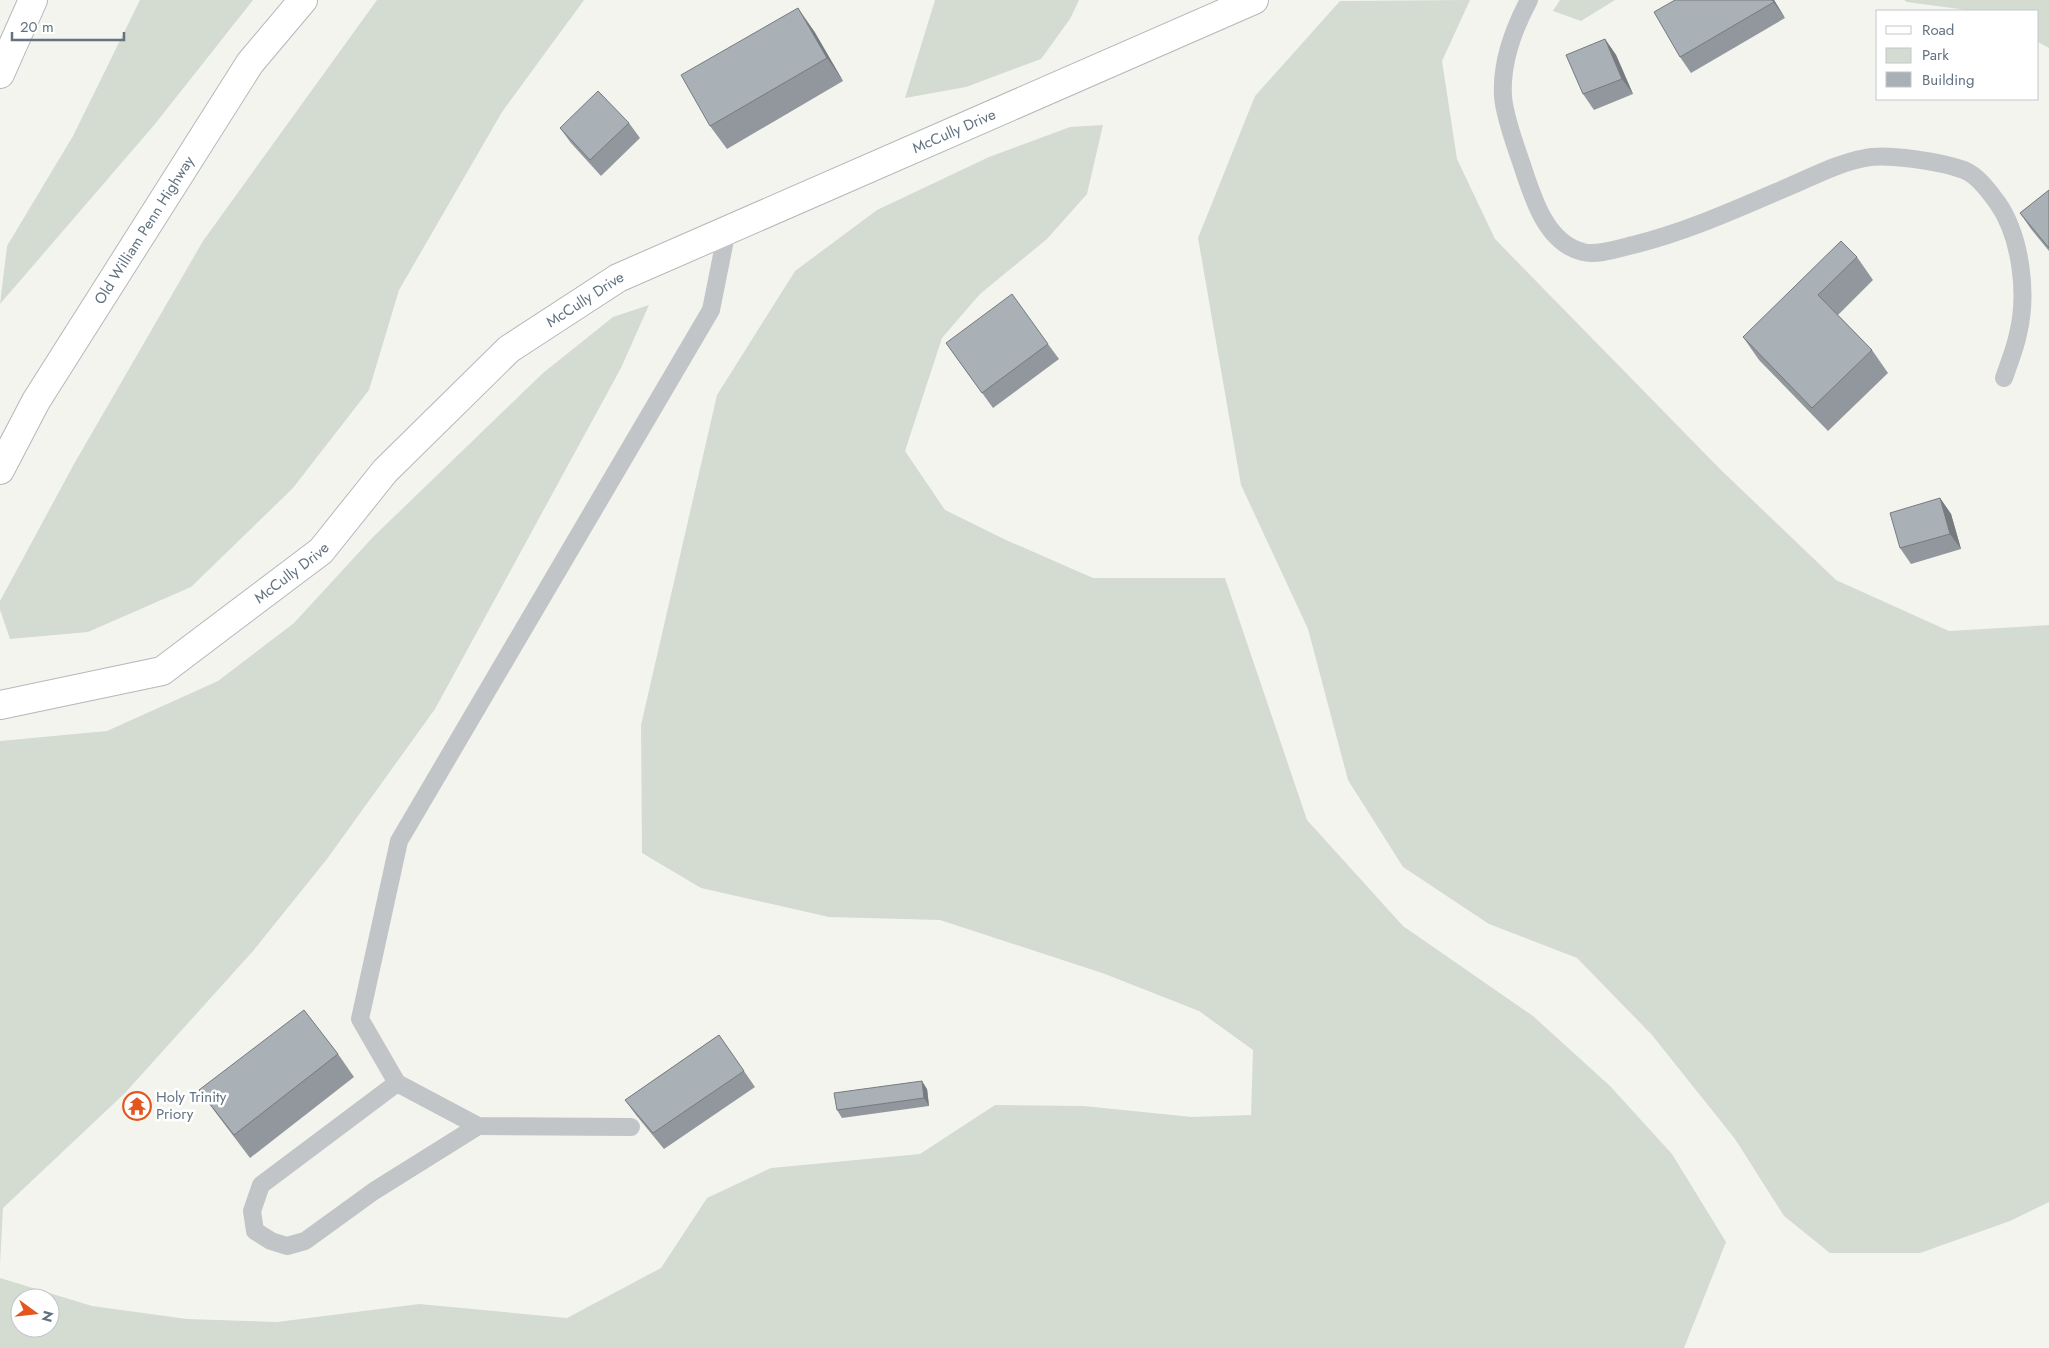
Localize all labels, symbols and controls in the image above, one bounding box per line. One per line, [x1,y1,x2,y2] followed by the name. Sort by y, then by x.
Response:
[12,10,125,42] scale bar
[1876,10,2039,100] legend
[20,16,54,38] text: 20 m
[1922,19,1954,41] text: Road
[1922,44,1949,66] text: Park
[1922,69,1974,91] text: Building
[909,103,999,159] street label: McCully Drive
[89,151,200,309] street label: Old William Penn Highway
[542,266,627,333] street label: McCully Drive
[250,538,335,609] street label: McCully Drive
[156,1086,227,1125] place label: Holy Trinity Priory
[122,1091,152,1121] temple icon: Holy Trinity Priory
[10,1288,60,1338] north arrow
[36,1308,59,1324] text: N

